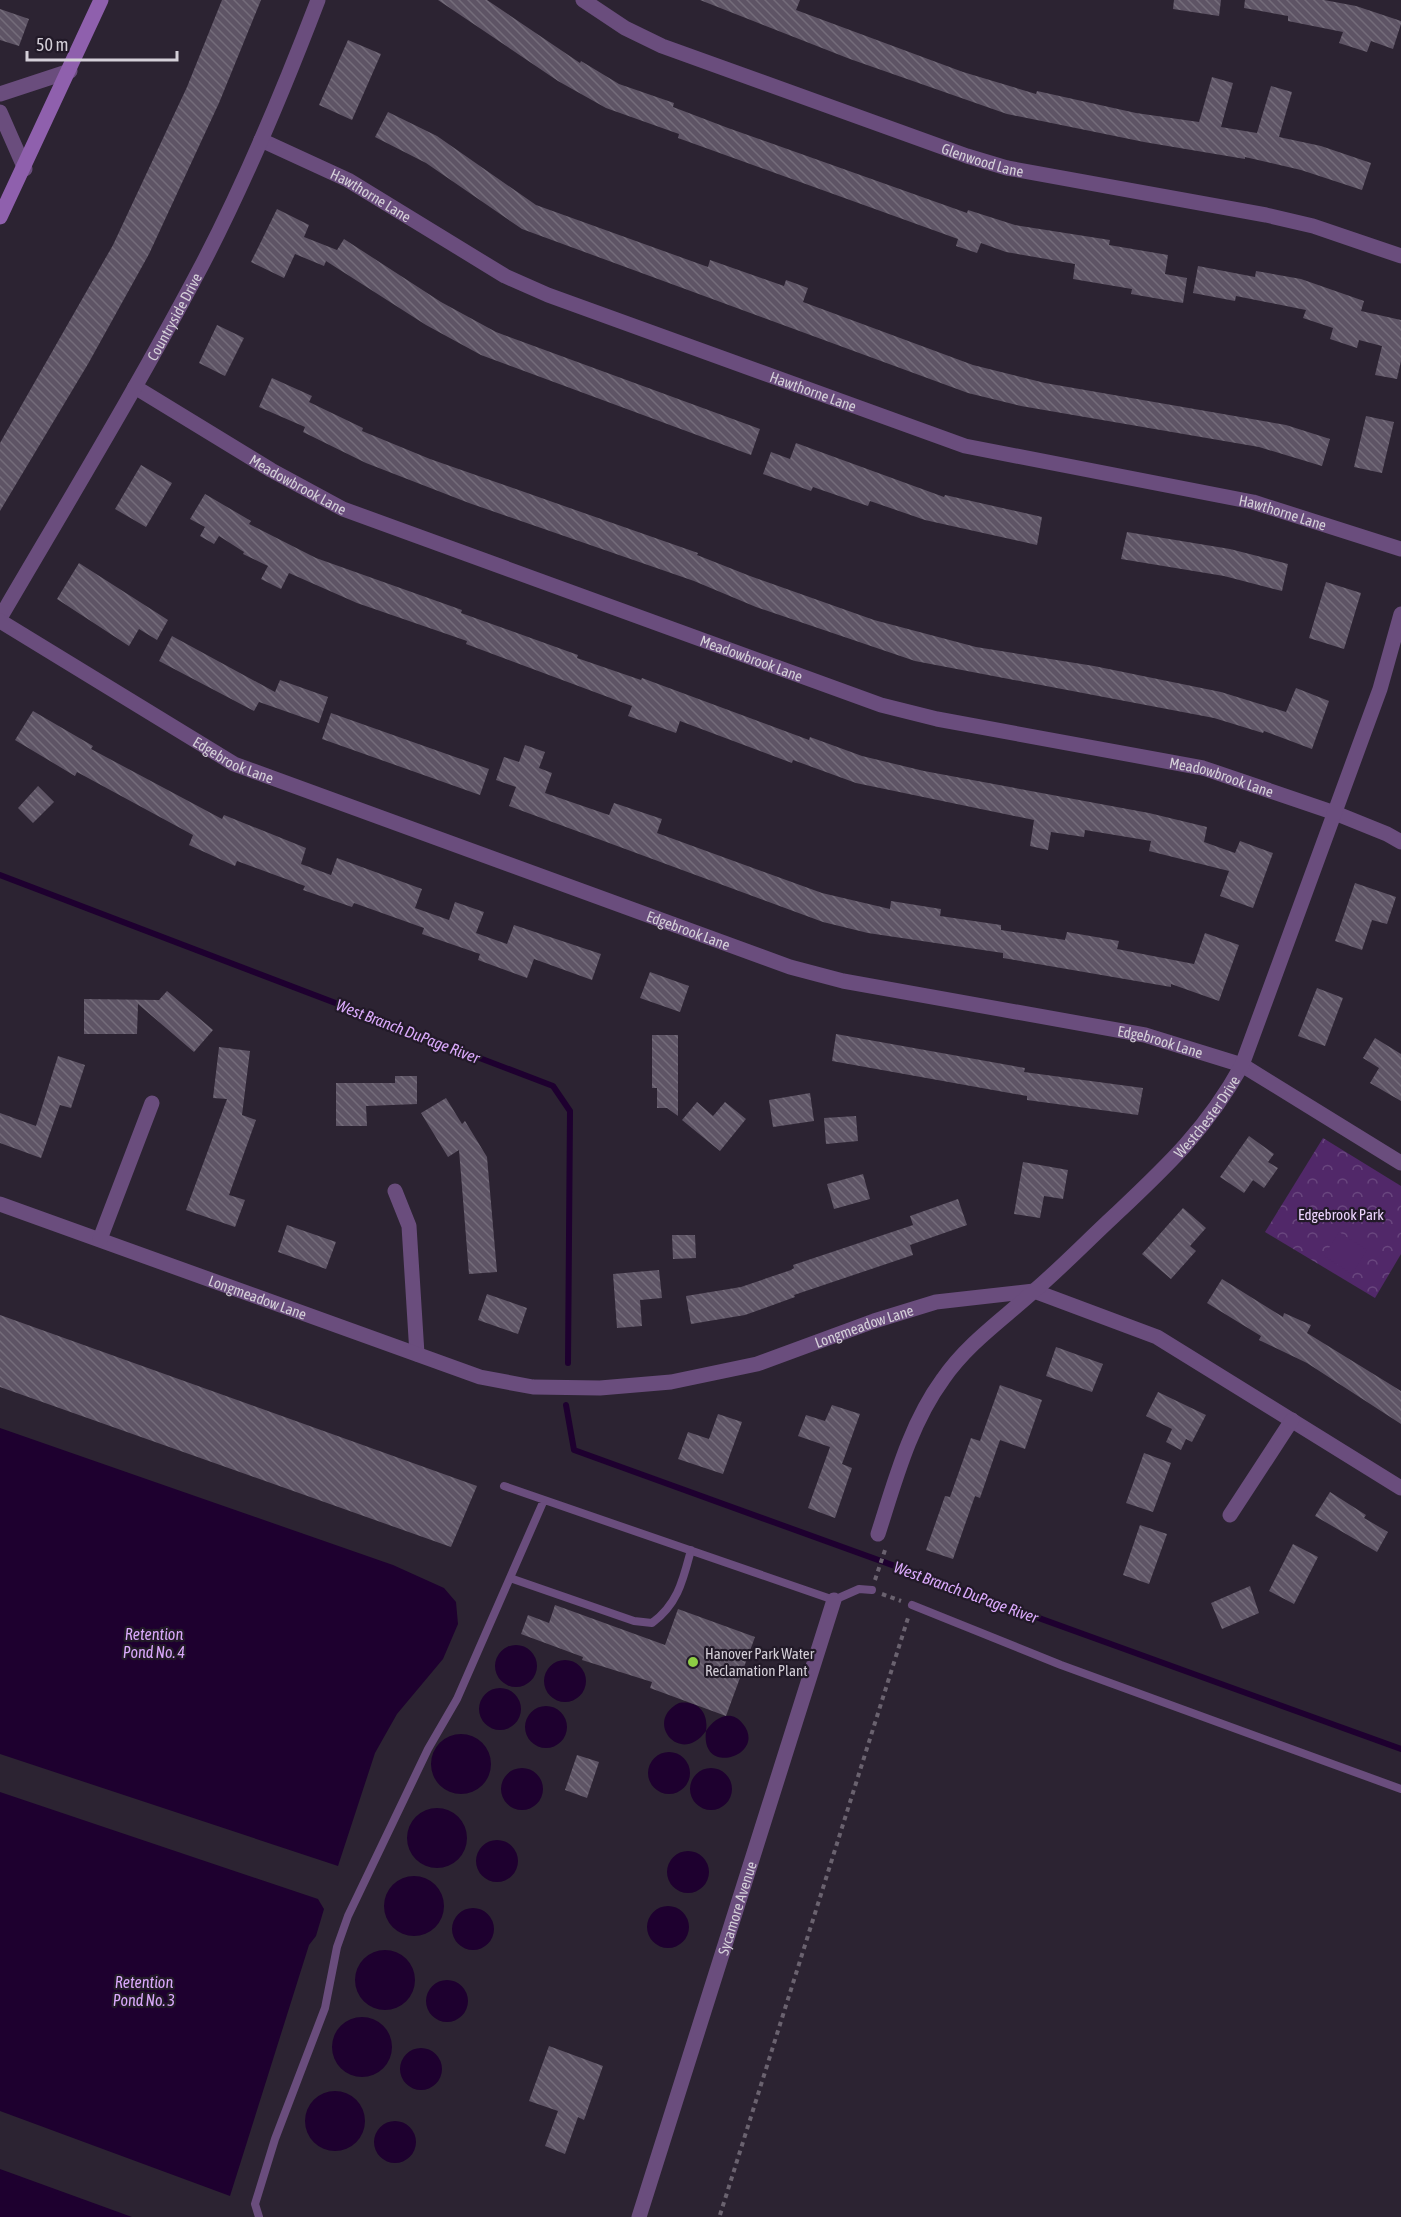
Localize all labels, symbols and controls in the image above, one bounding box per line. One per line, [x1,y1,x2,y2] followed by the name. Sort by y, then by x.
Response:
[27,24,177,62] scale bar
[36,34,68,55] text: 50 m
[939,139,1025,179] street label: Glenwood Lane
[328,165,415,225] street label: Hawthorne Lane
[143,270,205,363] street label: Countryside Drive
[768,368,859,415] street label: Hawthorne Lane
[247,451,350,518] street label: Meadowbrook Lane
[1238,491,1329,533] street label: Hawthorne Lane
[698,631,805,684] street label: Meadowbrook Lane
[190,733,276,786] street label: Edgebrook Lane
[1168,753,1276,800] street label: Meadowbrook Lane
[644,907,733,953] street label: Edgebrook Lane
[333,995,484,1068] water label: West Branch DuPage River
[1116,1022,1205,1061] street label: Edgebrook Lane
[1170,1072,1243,1161] street label: Westchester Drive
[1298,1206,1384,1223] park label: Edgebrook Park
[206,1271,309,1322] street label: Longmeadow Lane
[812,1301,916,1351] street label: Longmeadow Lane
[891,1557,1042,1628] water label: West Branch DuPage River
[123,1625,185,1661] water label: Retention Pond No. 4
[705,1645,815,1679] place label: Hanover Park Water Reclamation Plant
[686,1655,700,1669] marker: Hanover Park Water Reclamation Plant
[714,1859,759,1957] street label: Sycamore Avenue
[113,1973,175,2009] water label: Retention Pond No. 3

